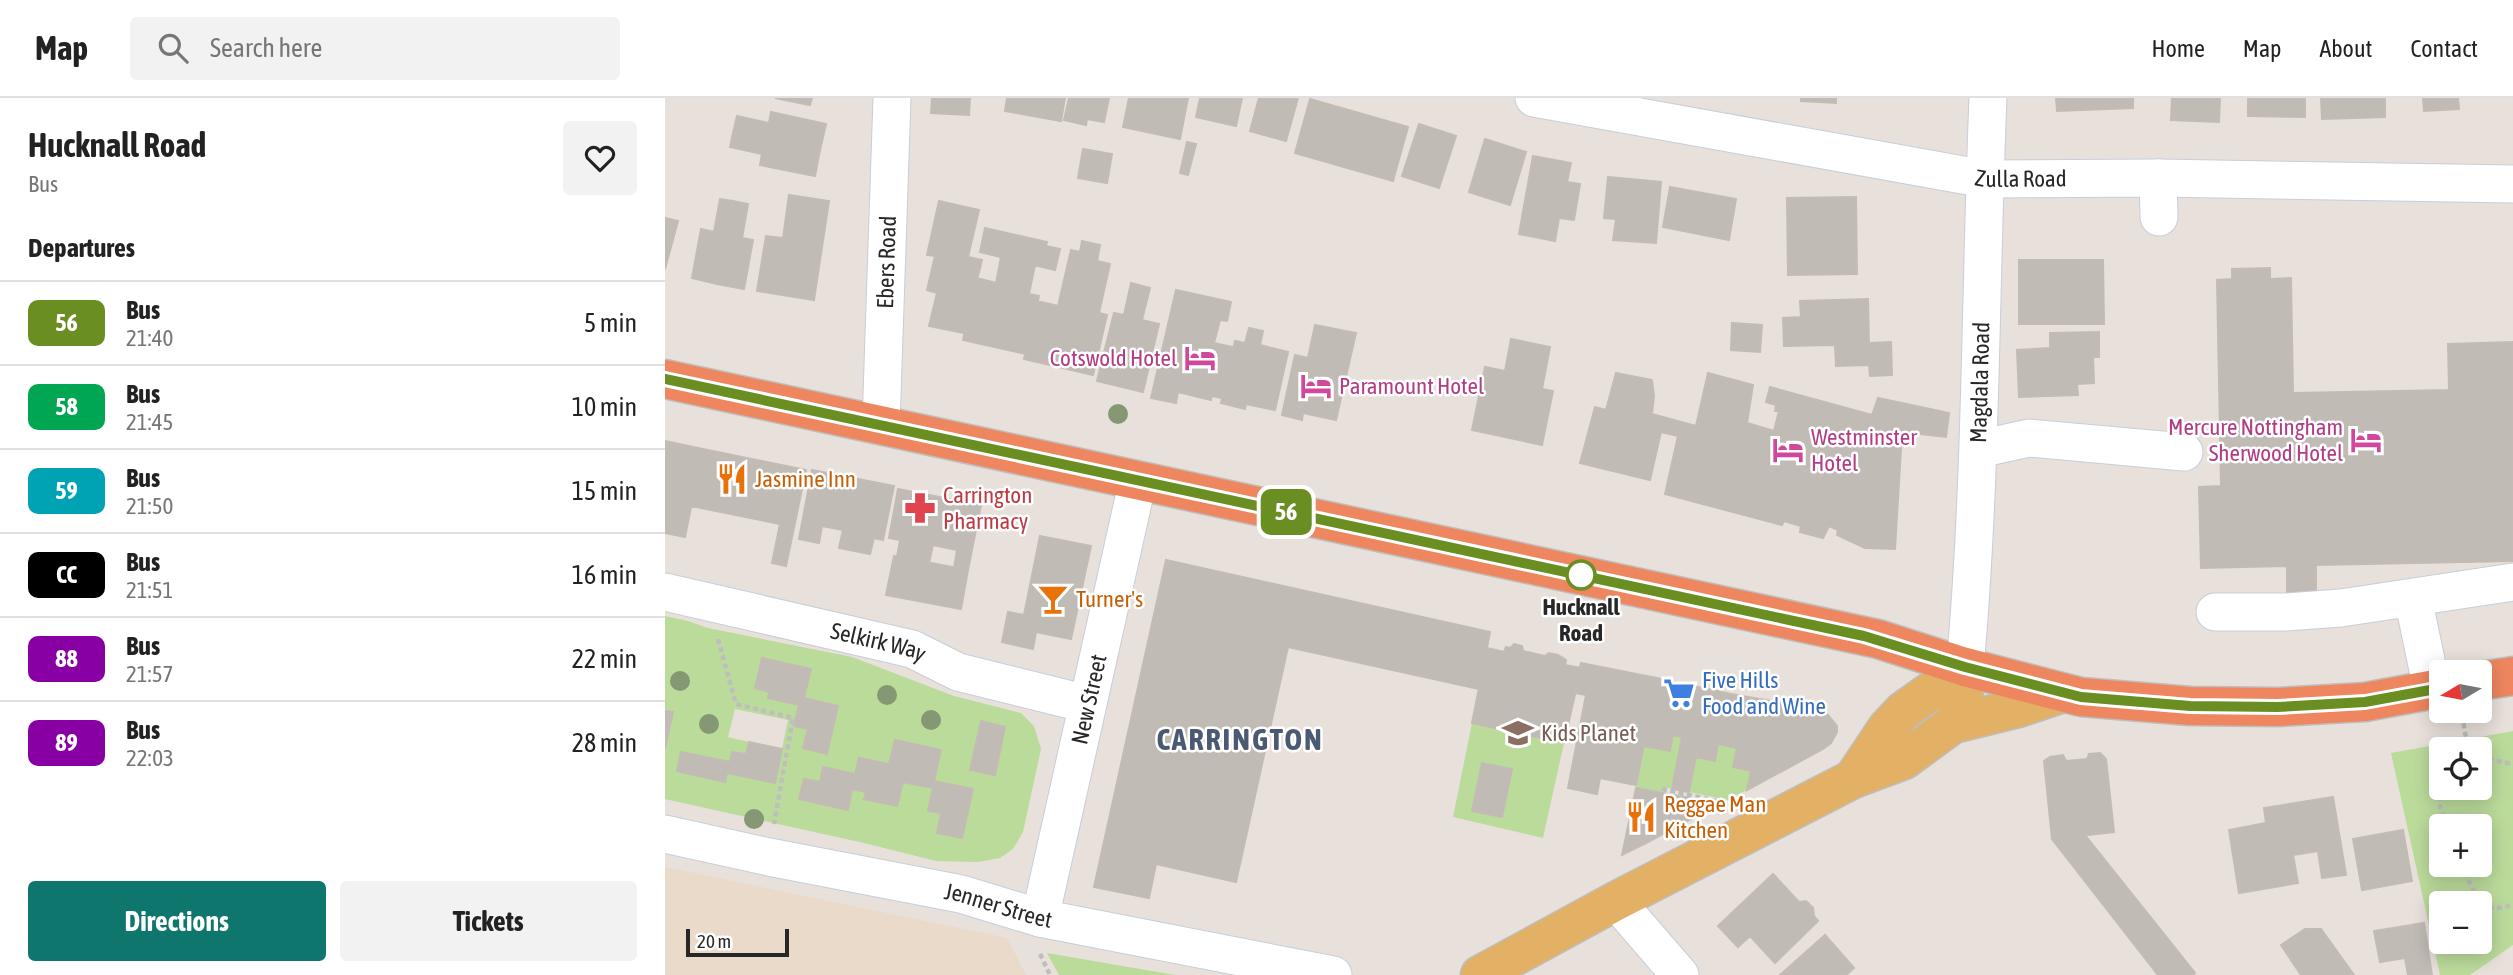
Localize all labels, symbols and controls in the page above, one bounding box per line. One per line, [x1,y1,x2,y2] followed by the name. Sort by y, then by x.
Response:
[130,17,620,80] search box
[35,29,88,67] text: Map
[154,29,192,67] icon: search
[210,33,322,63] text: Search here
[2151,35,2205,62] text: Home
[2243,35,2281,62] text: Map
[2319,35,2372,62] text: About
[2410,35,2478,62] text: Contact
[563,121,637,195] button: heart
[28,126,206,164] text: Hucknall Road
[1973,164,2067,192] street label: Zulla Road
[28,171,58,197] text: Bus
[872,215,901,309] street label: Ebers Road
[28,233,135,263] text: Departures
[126,295,160,325] text: Bus
[584,308,637,338] text: 5 min
[55,309,78,336] text: 56
[1965,322,1994,443] street label: Magdala Road
[126,325,173,351] text: 21:40
[1183,341,1217,375] hotel icon: Cotswold Hotel
[1050,345,1177,371] place label: Cotswold Hotel
[1299,369,1333,403] hotel icon: Paramount Hotel
[1339,373,1484,399] place label: Paramount Hotel
[126,379,160,409] text: Bus
[572,392,637,422] text: 10 min
[55,393,78,420] text: 58
[126,409,173,435] text: 21:45
[2168,414,2343,466] place label: Mercure Nottingham Sherwood Hotel
[2349,423,2383,457] hotel icon: Mercure Nottingham Sherwood Hotel
[1811,424,1918,476] place label: Westminster Hotel
[1771,433,1805,467] hotel icon: Westminster Hotel
[715,462,749,496] restaurant icon: Jasmine Inn
[126,463,160,493] text: Bus
[755,466,856,492] place label: Jasmine Inn
[572,476,637,506] text: 15 min
[55,477,78,504] text: 59
[943,482,1032,534] place label: Carrington Pharmacy
[1255,489,1317,535] line badge: 56
[903,491,937,525] pharmacy icon: Carrington Pharmacy
[126,493,173,519] text: 21:50
[1275,498,1297,525] text: 56
[126,547,160,577] text: Bus
[572,560,637,590] text: 16 min
[1566,560,1596,590] marker: Hucknall Road
[56,561,77,588] text: CC
[126,577,173,603] text: 21:51
[1036,582,1070,616] bar icon: Turner's
[1076,586,1143,612] place label: Turner's
[1542,594,1620,646] place label: Hucknall Road
[828,618,930,667] street label: Selkirk Way
[126,631,160,661] text: Bus
[572,644,637,674] text: 22 min
[55,645,78,672] text: 88
[1066,652,1112,747] street label: New Street
[2429,660,2492,723] north arrow
[2429,660,2492,954] map controls
[126,661,173,687] text: 21:57
[1702,667,1826,719] place label: Five Hills Food and Wine
[1662,676,1696,710] supermarket icon: Five Hills Food and Wine
[126,715,160,745] text: Bus
[1501,716,1535,750] school or university icon: Kids Planet
[1541,720,1636,746] place label: Kids Planet
[1156,722,1324,756] district label: CARRINGTON
[572,728,637,758] text: 28 min
[55,729,78,756] text: 89
[2429,737,2492,800] button: locate
[126,745,174,771] text: 22:03
[1664,791,1766,843] place label: Reggae Man Kitchen
[1624,800,1658,834] restaurant icon: Reggae Man Kitchen
[2429,814,2492,877] button: +
[942,878,1054,933] street label: Jenner Street
[28,881,326,961] button: Directions
[340,881,637,961] button: Tickets
[2429,891,2492,954] button: −
[686,926,789,958] scale bar
[697,930,731,952] text: 20 m

